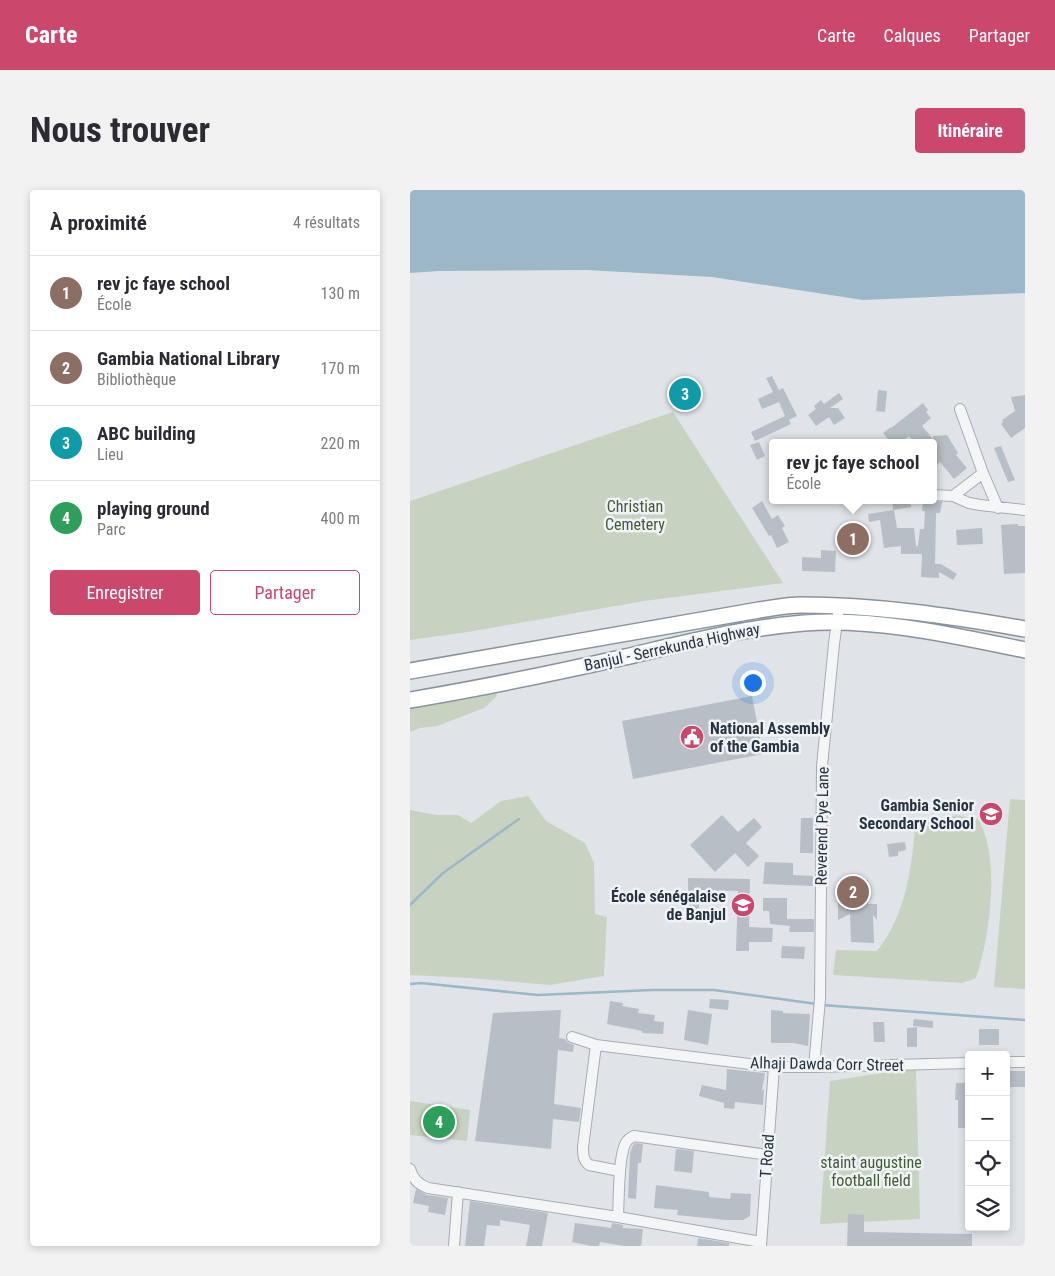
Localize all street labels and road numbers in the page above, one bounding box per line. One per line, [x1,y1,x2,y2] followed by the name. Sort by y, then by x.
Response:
[582,619,762,675] street label: Banjul - Serrekunda Highway
[811,766,833,886] street label: Reverend Pye Lane
[750,1053,904,1075] street label: Alhaji Dawda Corr Street
[756,1133,778,1179] street label: T Road

